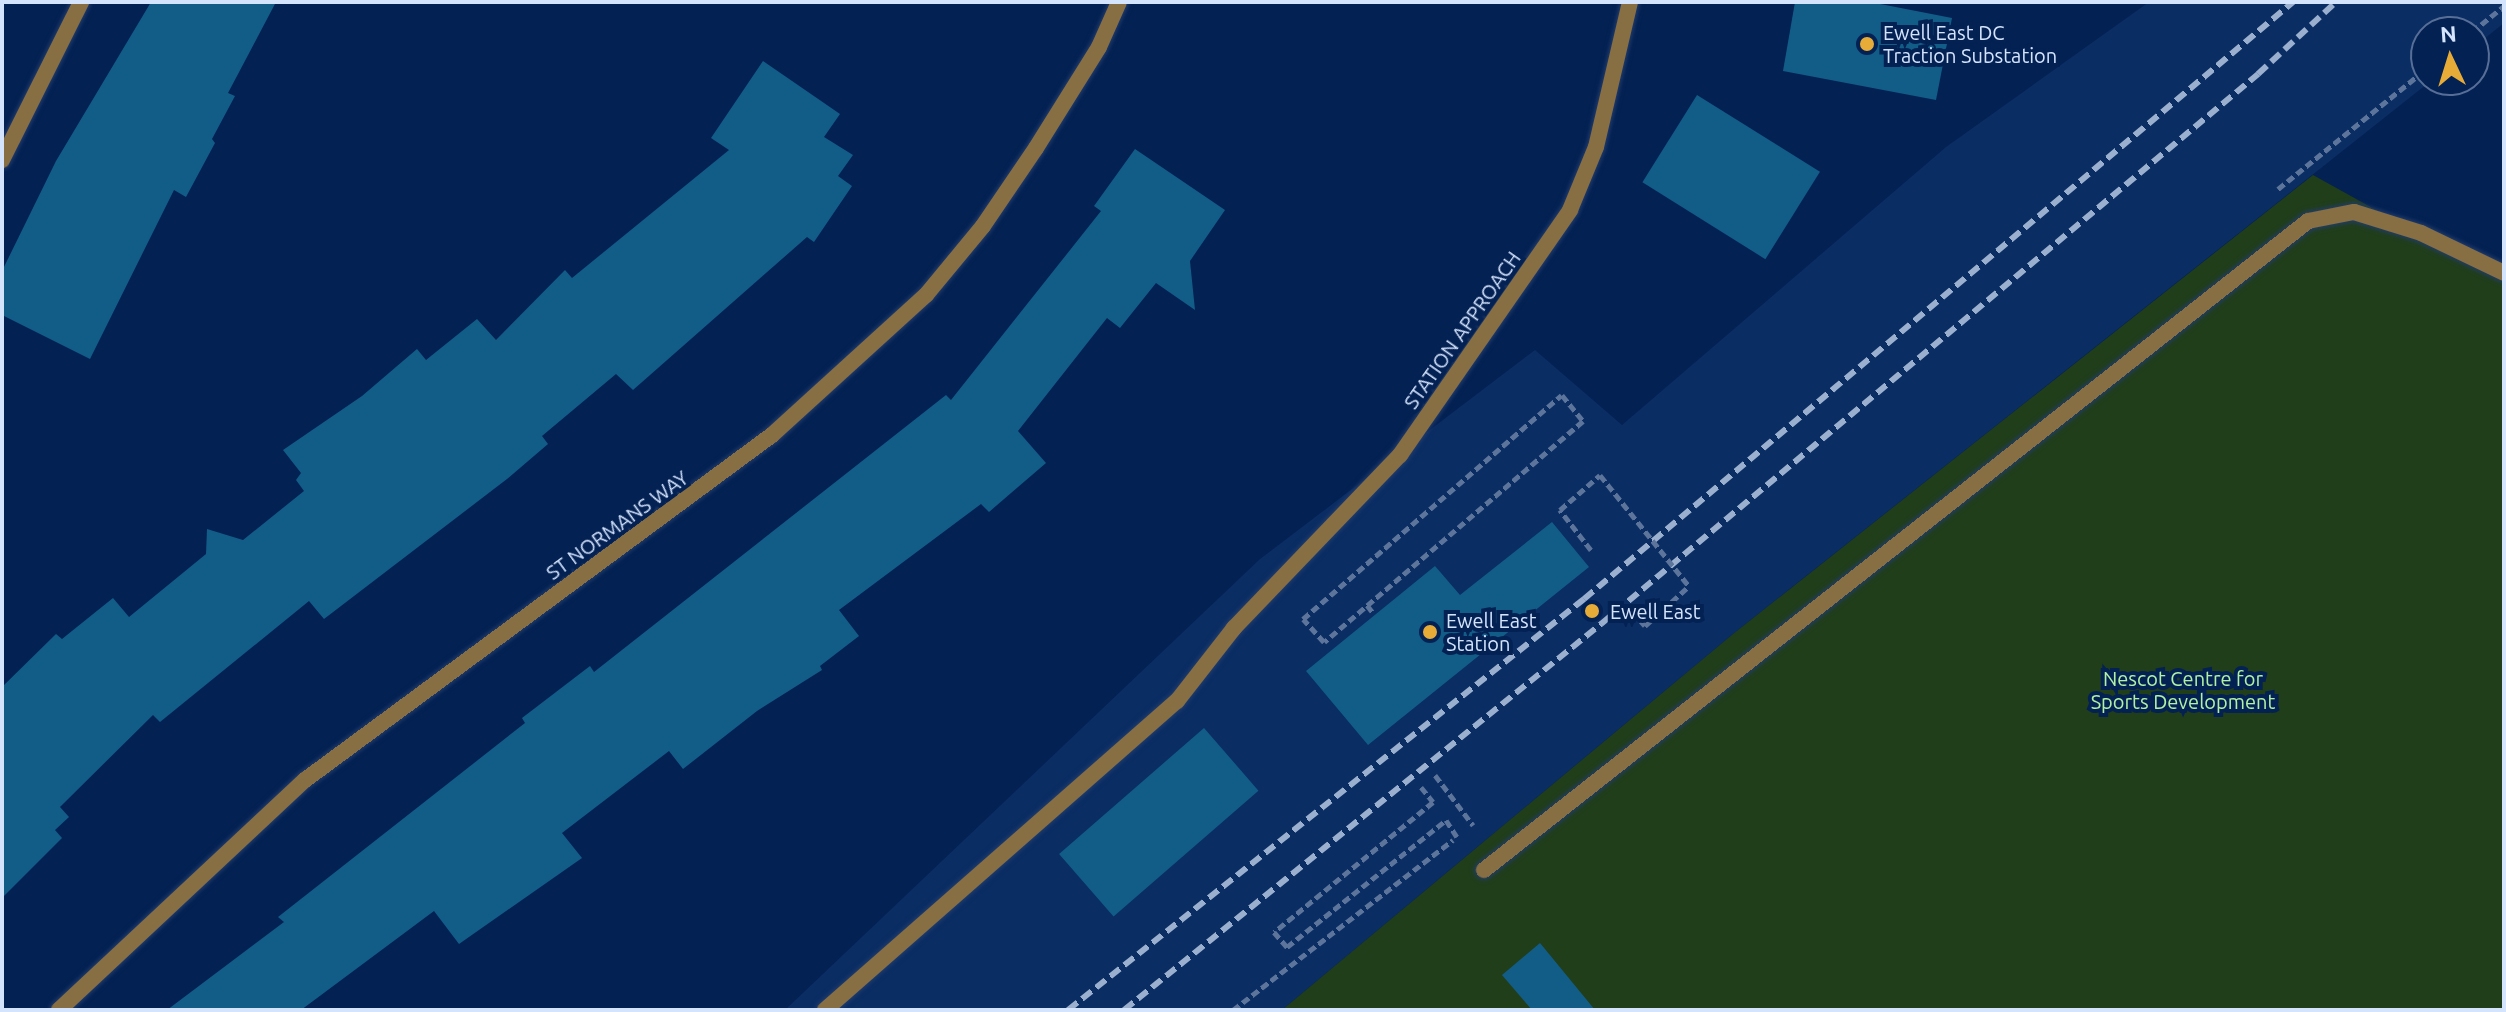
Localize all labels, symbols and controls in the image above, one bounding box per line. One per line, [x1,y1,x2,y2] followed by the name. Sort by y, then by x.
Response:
[2410,16,2490,96] north arrow
[1883,20,2057,67] place label: Ewell East DC Traction Substation
[2439,21,2457,47] text: N
[1858,35,1876,53] marker: Ewell East DC Traction Substation
[1399,247,1525,413] street label: STATION APPROACH
[541,465,693,585] street label: ST NORMANS WAY
[1610,599,1701,623] place label: Ewell East
[1581,600,1603,622] marker: Ewell East
[1446,608,1537,655] place label: Ewell East Station
[1421,623,1439,641] marker: Ewell East Station
[2091,666,2275,713] park label: Nescot Centre for Sports Development

